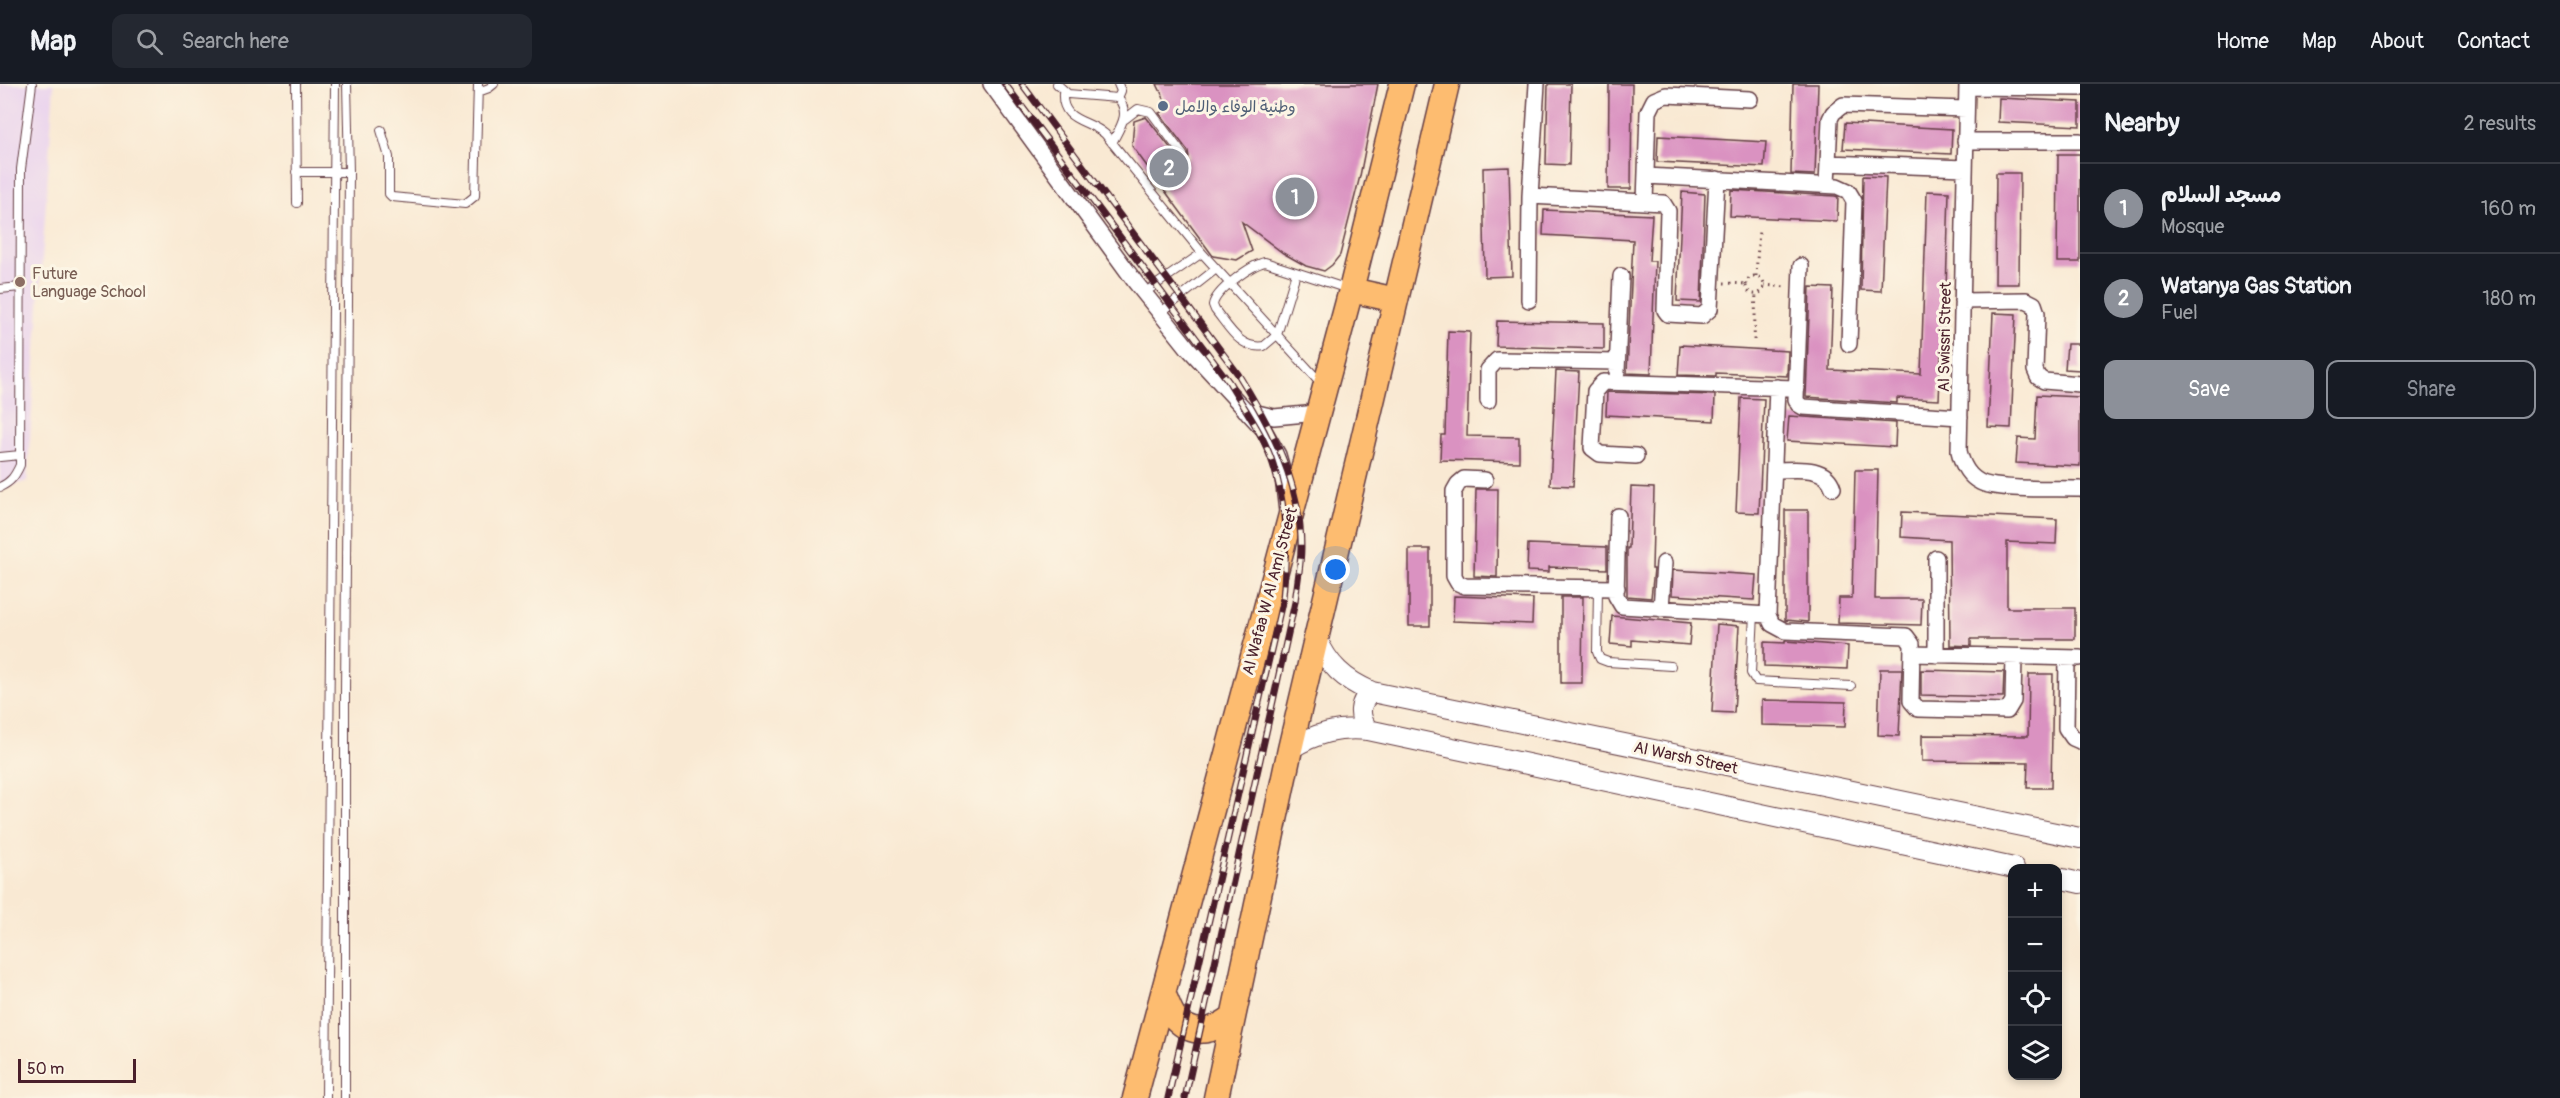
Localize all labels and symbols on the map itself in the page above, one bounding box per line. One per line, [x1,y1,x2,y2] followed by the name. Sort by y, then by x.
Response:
[1175,97,1296,117] place label: وطنية الوفاء والامل
[1156,99,1170,113] marker: وطنية الوفاء والامل
[1150,146,1188,190] pin: 2
[1276,174,1314,220] pin: 1
[32,264,146,302] place label: Future Language School
[13,275,27,289] marker: Future Language School
[1934,281,1956,392] street label: Al Swissri Street
[1238,505,1302,677] street label: Al Wafaa W Al Aml Street
[1321,555,1350,584] your location
[1632,737,1740,779] street label: Al Warsh Street
[18,1056,136,1084] scale bar

